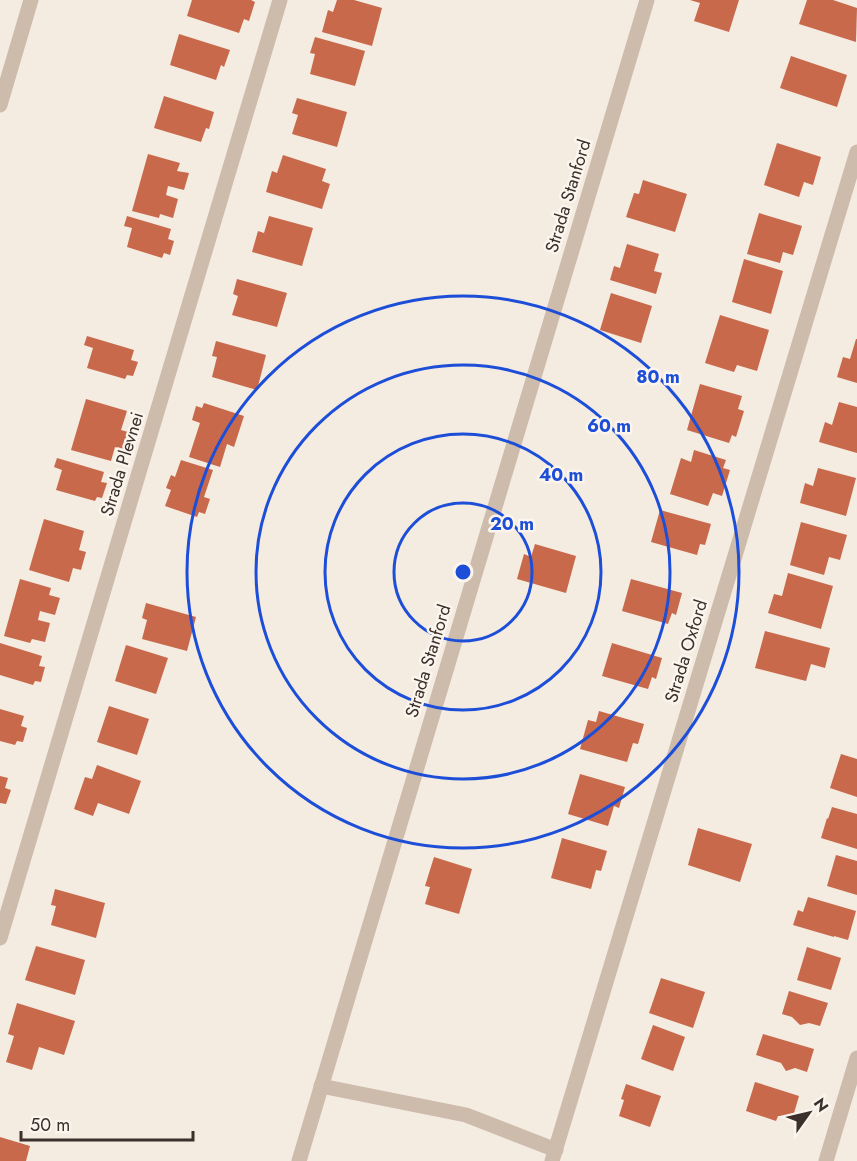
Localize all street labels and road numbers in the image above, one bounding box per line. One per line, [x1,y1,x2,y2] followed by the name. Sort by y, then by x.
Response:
[538,136,598,256] street label: Strada Stanford
[94,409,150,519] street label: Strada Plevnei
[658,596,714,706] street label: Strada Oxford
[398,601,458,721] street label: Strada Stanford

